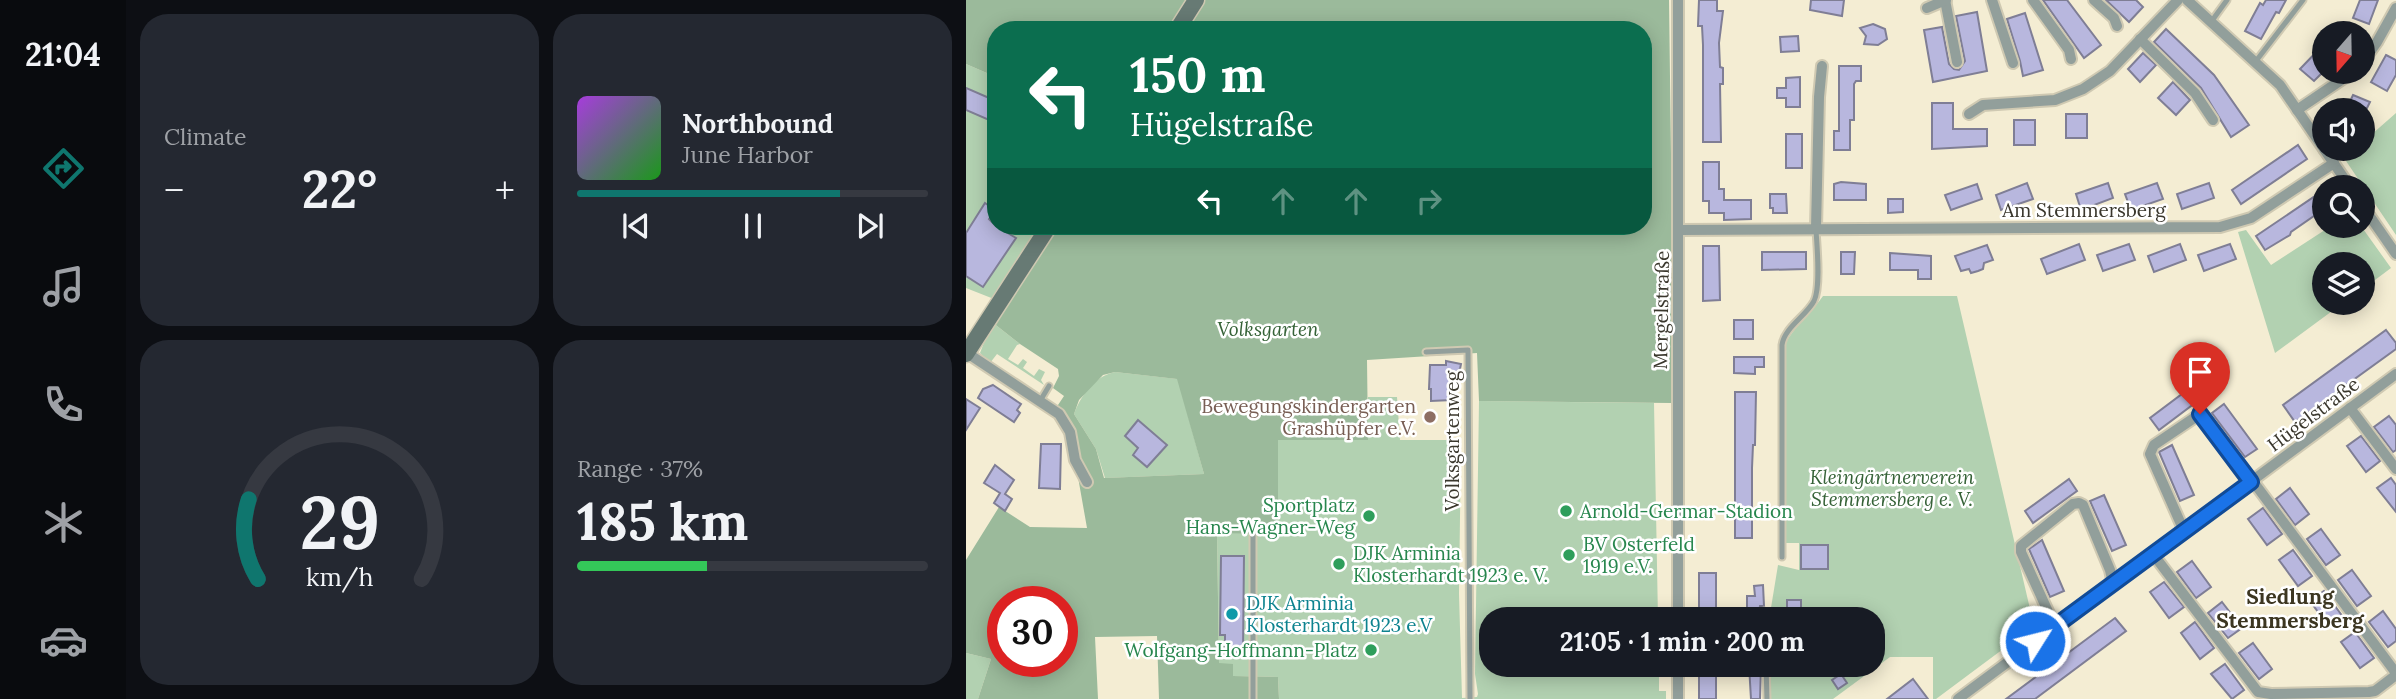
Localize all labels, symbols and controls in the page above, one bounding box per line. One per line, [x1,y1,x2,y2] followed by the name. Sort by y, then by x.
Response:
[2312,21,2375,84] north arrow
[2312,21,2375,315] map controls
[25,34,101,75] text: 21:04
[1130,43,1266,105] text: 150 m
[1015,49,1106,140] icon: left
[2312,98,2375,161] button: sound
[1130,104,1314,145] text: Hügelstraße
[682,107,833,140] text: Northbound
[164,122,246,151] text: Climate
[682,140,813,169] text: June Harbor
[39,144,88,193] icon: directions
[302,156,377,222] text: 22°
[164,166,184,214] text: −
[495,166,515,214] text: +
[2312,175,2375,238] button: search
[1191,182,1229,220] icon: left
[1264,182,1302,220] icon: ahead
[1337,182,1375,220] icon: ahead
[1410,182,1448,220] icon: right
[2001,198,2166,222] street label: Am Stemmersberg
[617,207,655,245] icon: previous
[734,207,772,245] icon: pause
[851,207,889,245] icon: next
[1648,250,1674,370] street label: Mergelstraße
[2312,252,2375,315] button: layers
[39,262,88,311] icon: music
[1217,317,1319,341] park label: Volksgarten
[2170,342,2230,414] pin
[2181,353,2219,391] icon: arrive
[1440,370,1464,512] street label: Volksgartenweg
[2262,372,2364,456] street label: Hügelstraße
[39,380,88,429] icon: phone
[1201,394,1416,440] place label: Bewegungskindergarten Grashüpfer e.V.
[1422,409,1438,425] marker: Bewegungskindergarten Grashüpfer e.V.
[577,454,703,483] text: Range · 37%
[1810,465,1975,511] park label: Kleingärtnerverein Stemmersberg e. V.
[299,476,380,569] text: 29
[577,488,748,554] text: 185 km
[1185,493,1355,539] place label: Sportplatz Hans-Wagner-Weg
[39,498,88,547] icon: climate
[1579,499,1793,523] place label: Arnold-Germar-Stadion
[1558,503,1574,519] marker: Arnold-Germar-Stadion
[1361,508,1377,524] marker: Sportplatz Hans-Wagner-Weg
[1583,532,1695,578] place label: BV Osterfeld 1919 e.V.
[1353,541,1548,587] place label: DJK Arminia Klosterhardt 1923 e. V.
[1561,547,1577,563] marker: BV Osterfeld 1919 e.V.
[1331,556,1347,572] marker: DJK Arminia Klosterhardt 1923 e. V.
[306,560,373,592] text: km/h
[2216,583,2365,634] district label: Siedlung Stemmersberg
[987,586,1078,677] speed limit sign: 30
[1246,591,1433,637] place label: DJK Arminia Klosterhardt 1923 e.V
[1998,604,2072,678] position arrow
[1224,606,1240,622] marker: DJK Arminia Klosterhardt 1923 e.V
[39,616,88,665] icon: car
[1560,625,1804,658] text: 21:05 · 1 min · 200 m
[1124,638,1357,662] place label: Wolfgang-Hoffmann-Platz
[1363,642,1379,658] marker: Wolfgang-Hoffmann-Platz

